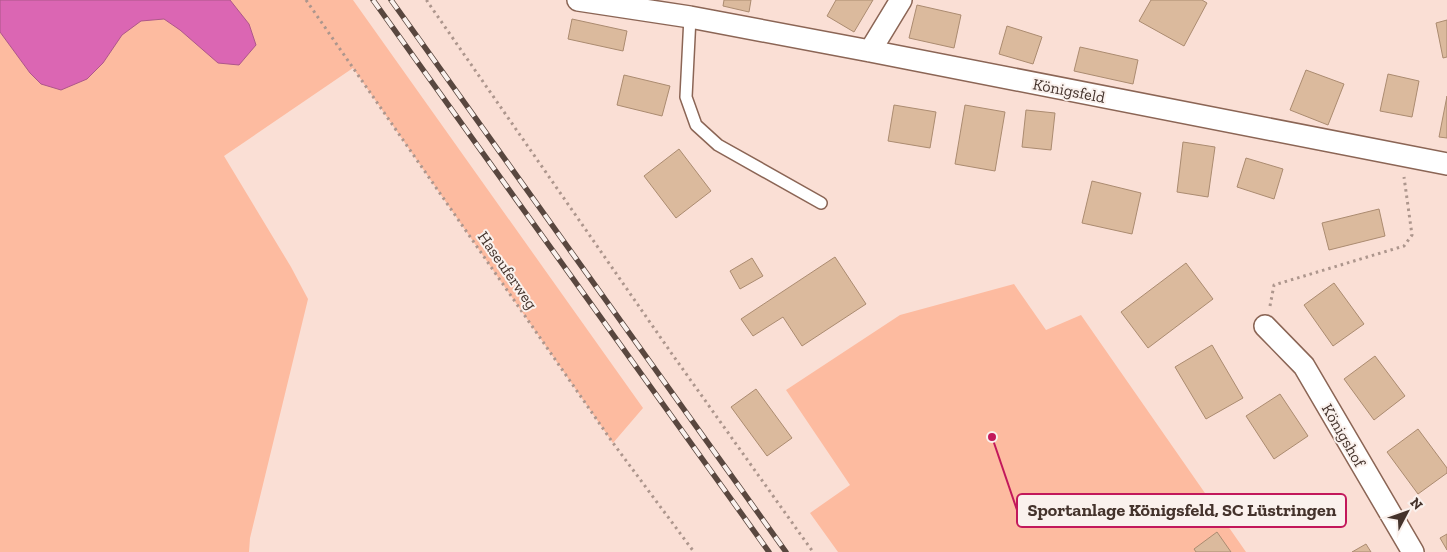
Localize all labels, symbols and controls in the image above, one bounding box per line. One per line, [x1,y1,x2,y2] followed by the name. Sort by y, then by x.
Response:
[1031,74,1107,107] street label: Königsfeld
[474,228,542,313] street label: Haseuferweg
[1318,400,1370,472] street label: Königshof
[1382,487,1432,537] north arrow
[1017,494,1346,527] callout: Sportanlage Königsfeld, SC Lüstringen
[1407,494,1427,514] text: N
[1028,499,1337,521] text: Sportanlage Königsfeld, SC Lüstringen

